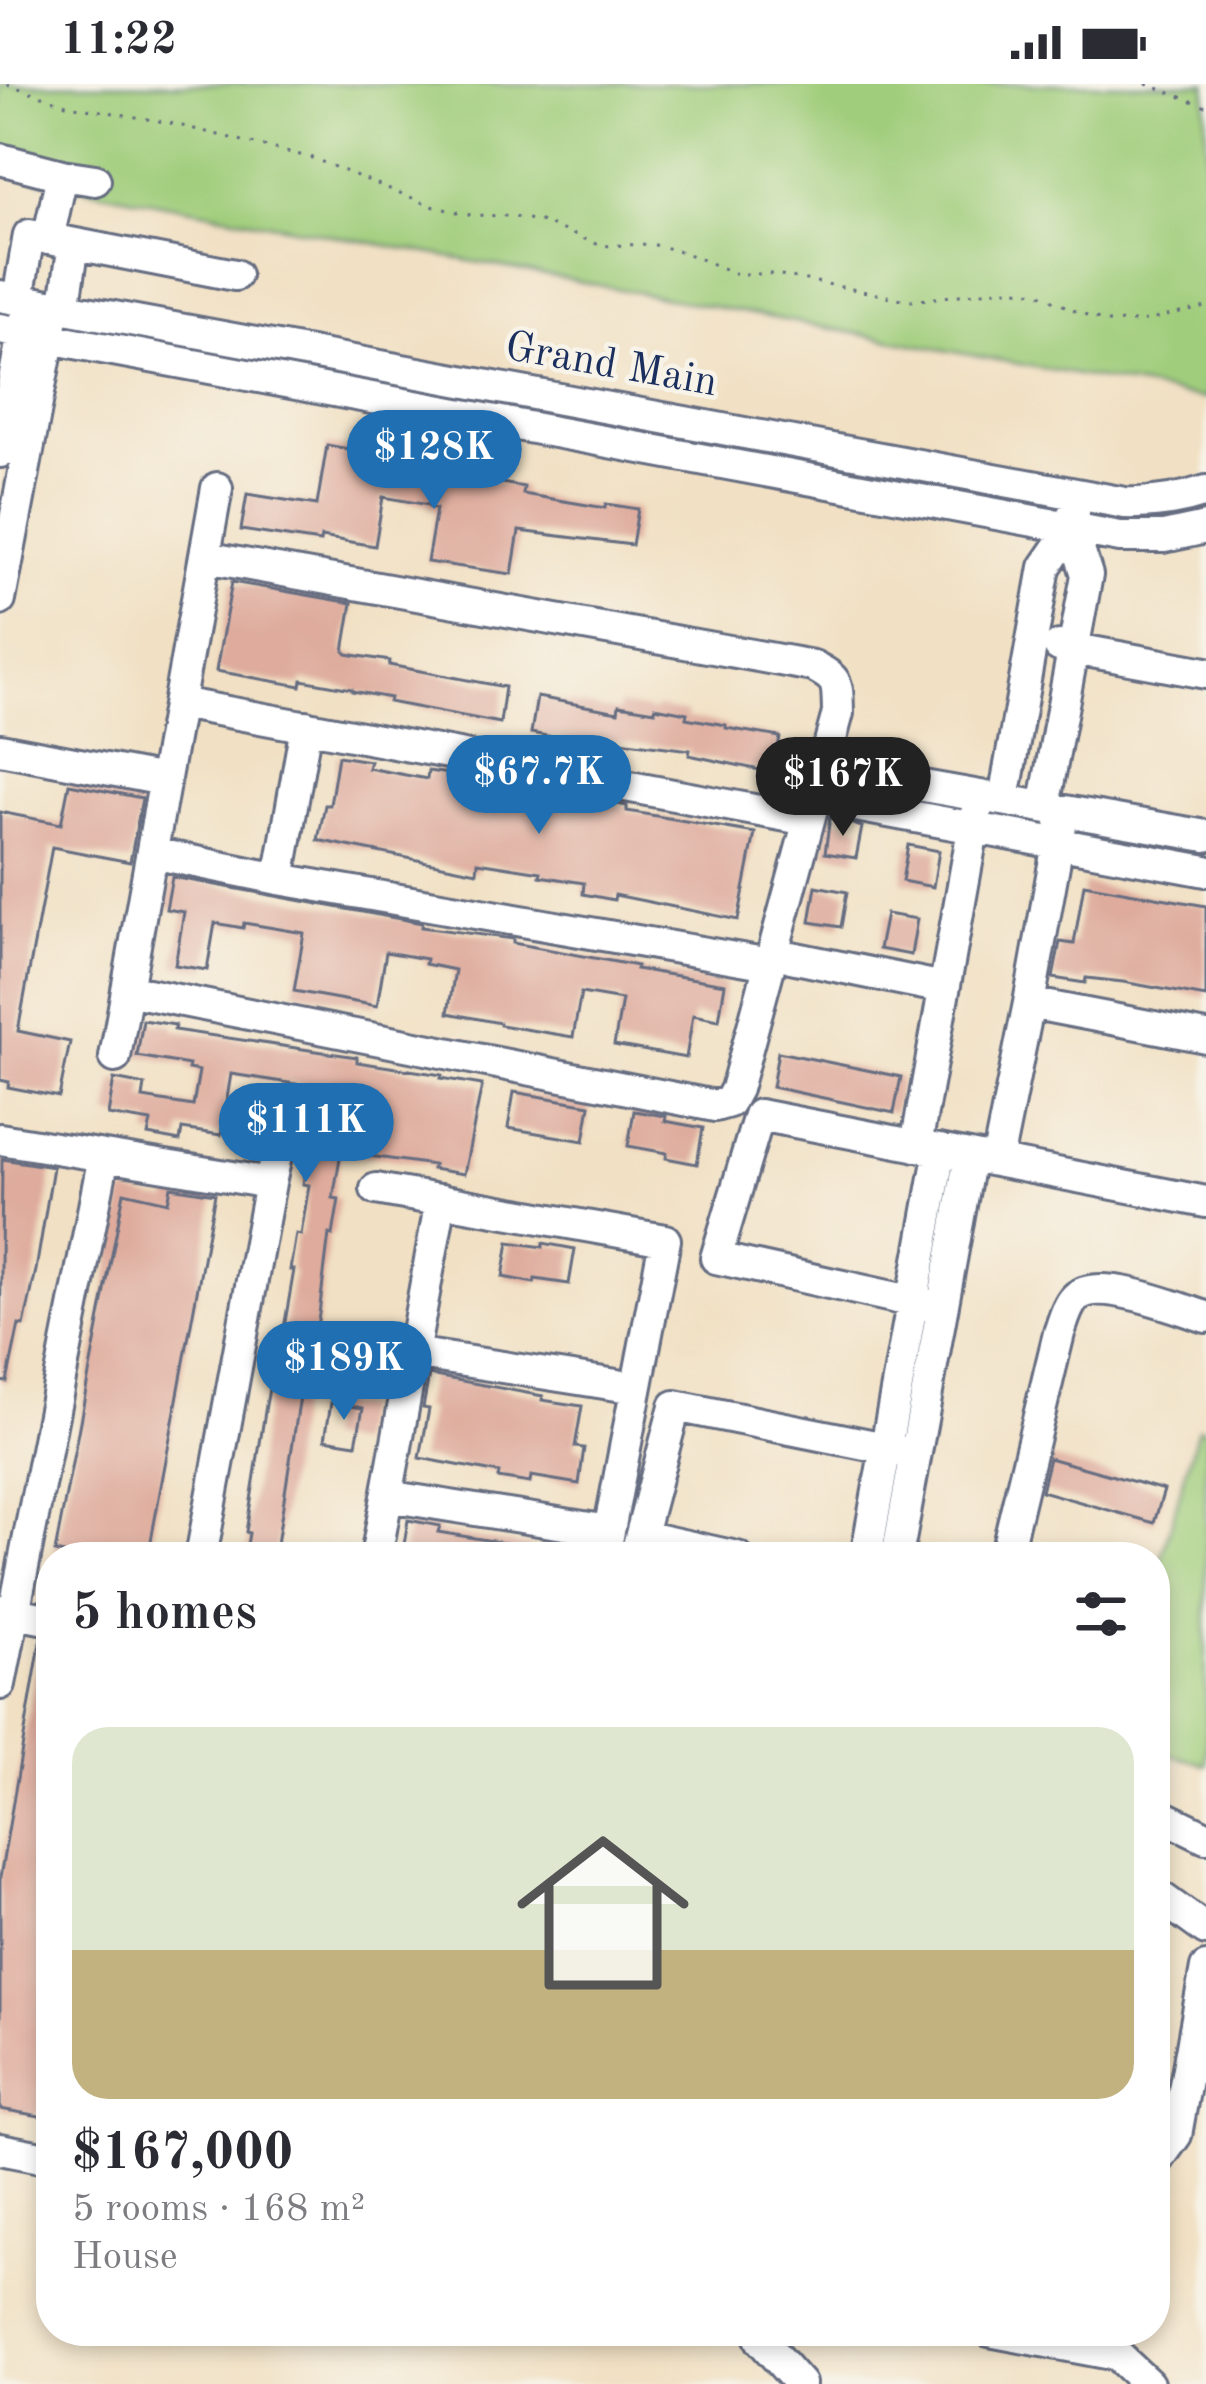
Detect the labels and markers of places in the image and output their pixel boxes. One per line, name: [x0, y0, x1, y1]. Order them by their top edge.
pin: $128K: [350, 410, 518, 512]
pin: $67.7K: [441, 735, 637, 837]
pin: $167K: [759, 737, 927, 839]
pin: $111K: [222, 1083, 390, 1185]
pin: $189K: [260, 1321, 428, 1423]

